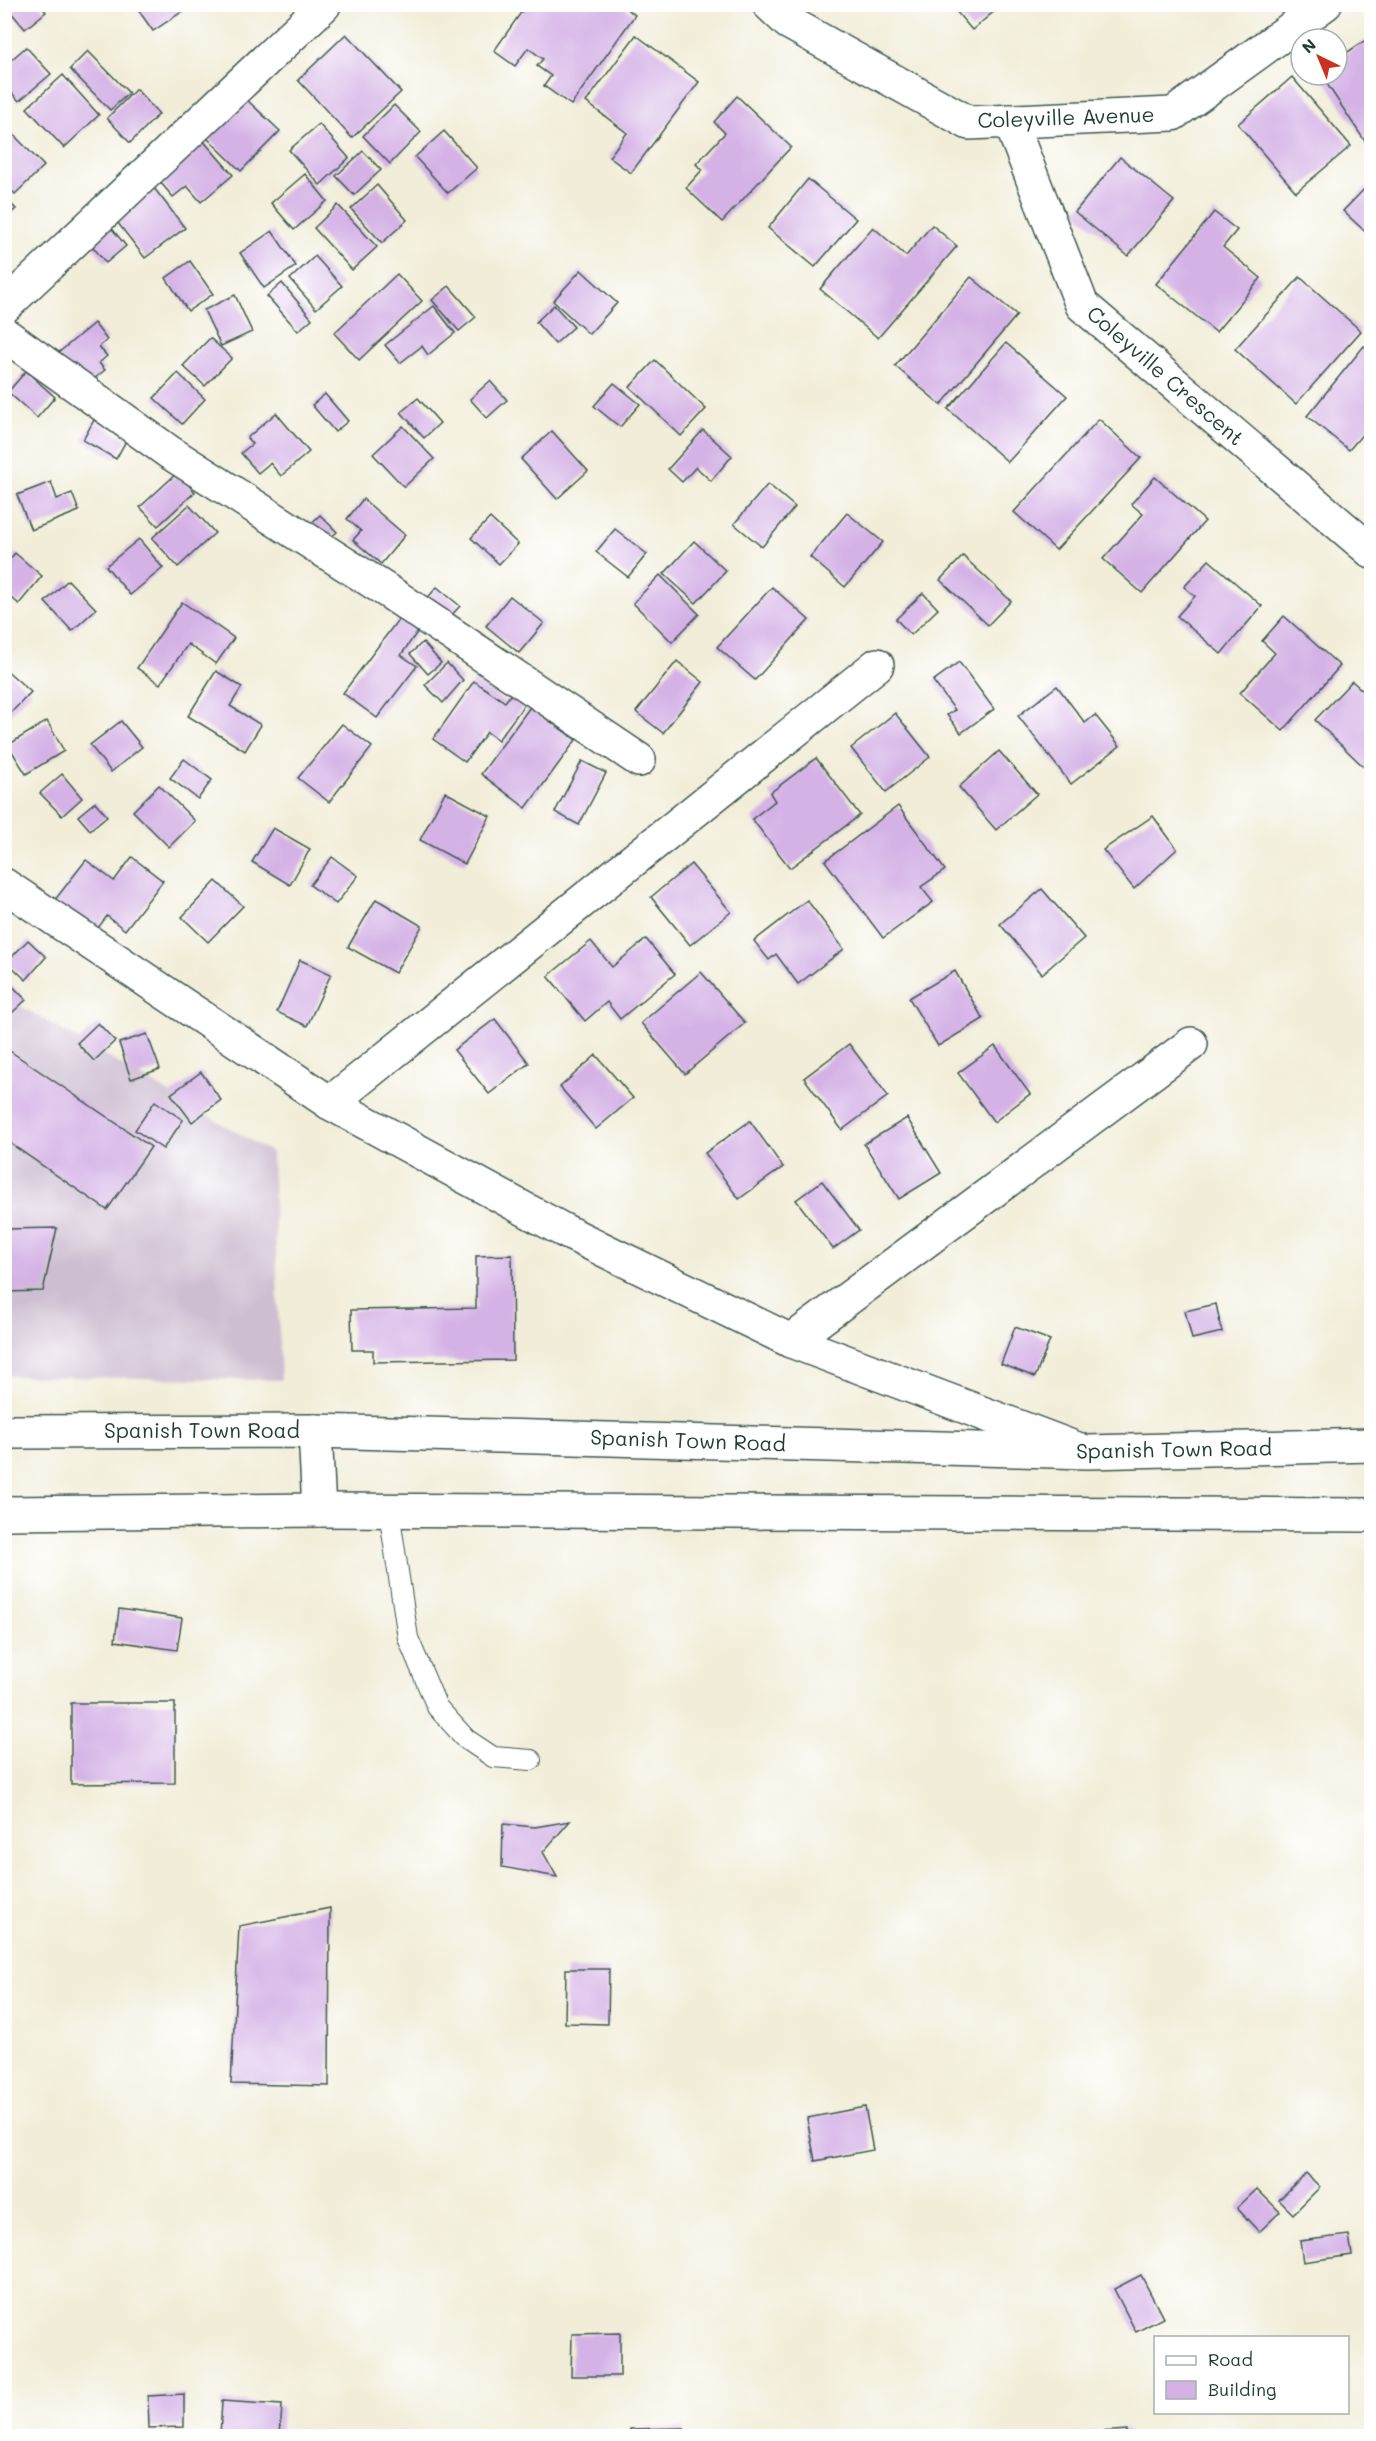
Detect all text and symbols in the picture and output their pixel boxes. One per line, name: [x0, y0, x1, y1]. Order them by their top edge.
north arrow: [1289, 27, 1349, 87]
text: N: [1297, 34, 1320, 57]
street label: Coleyville Avenue: [977, 100, 1155, 133]
street label: Coleyville Crescent: [1082, 299, 1250, 450]
street label: Spanish Town Road: [104, 1416, 300, 1443]
street label: Spanish Town Road: [590, 1423, 786, 1456]
street label: Spanish Town Road: [1076, 1433, 1272, 1464]
legend: [1154, 2336, 1349, 2414]
text: Road: [1208, 2347, 1253, 2371]
text: Building: [1208, 2377, 1276, 2401]

